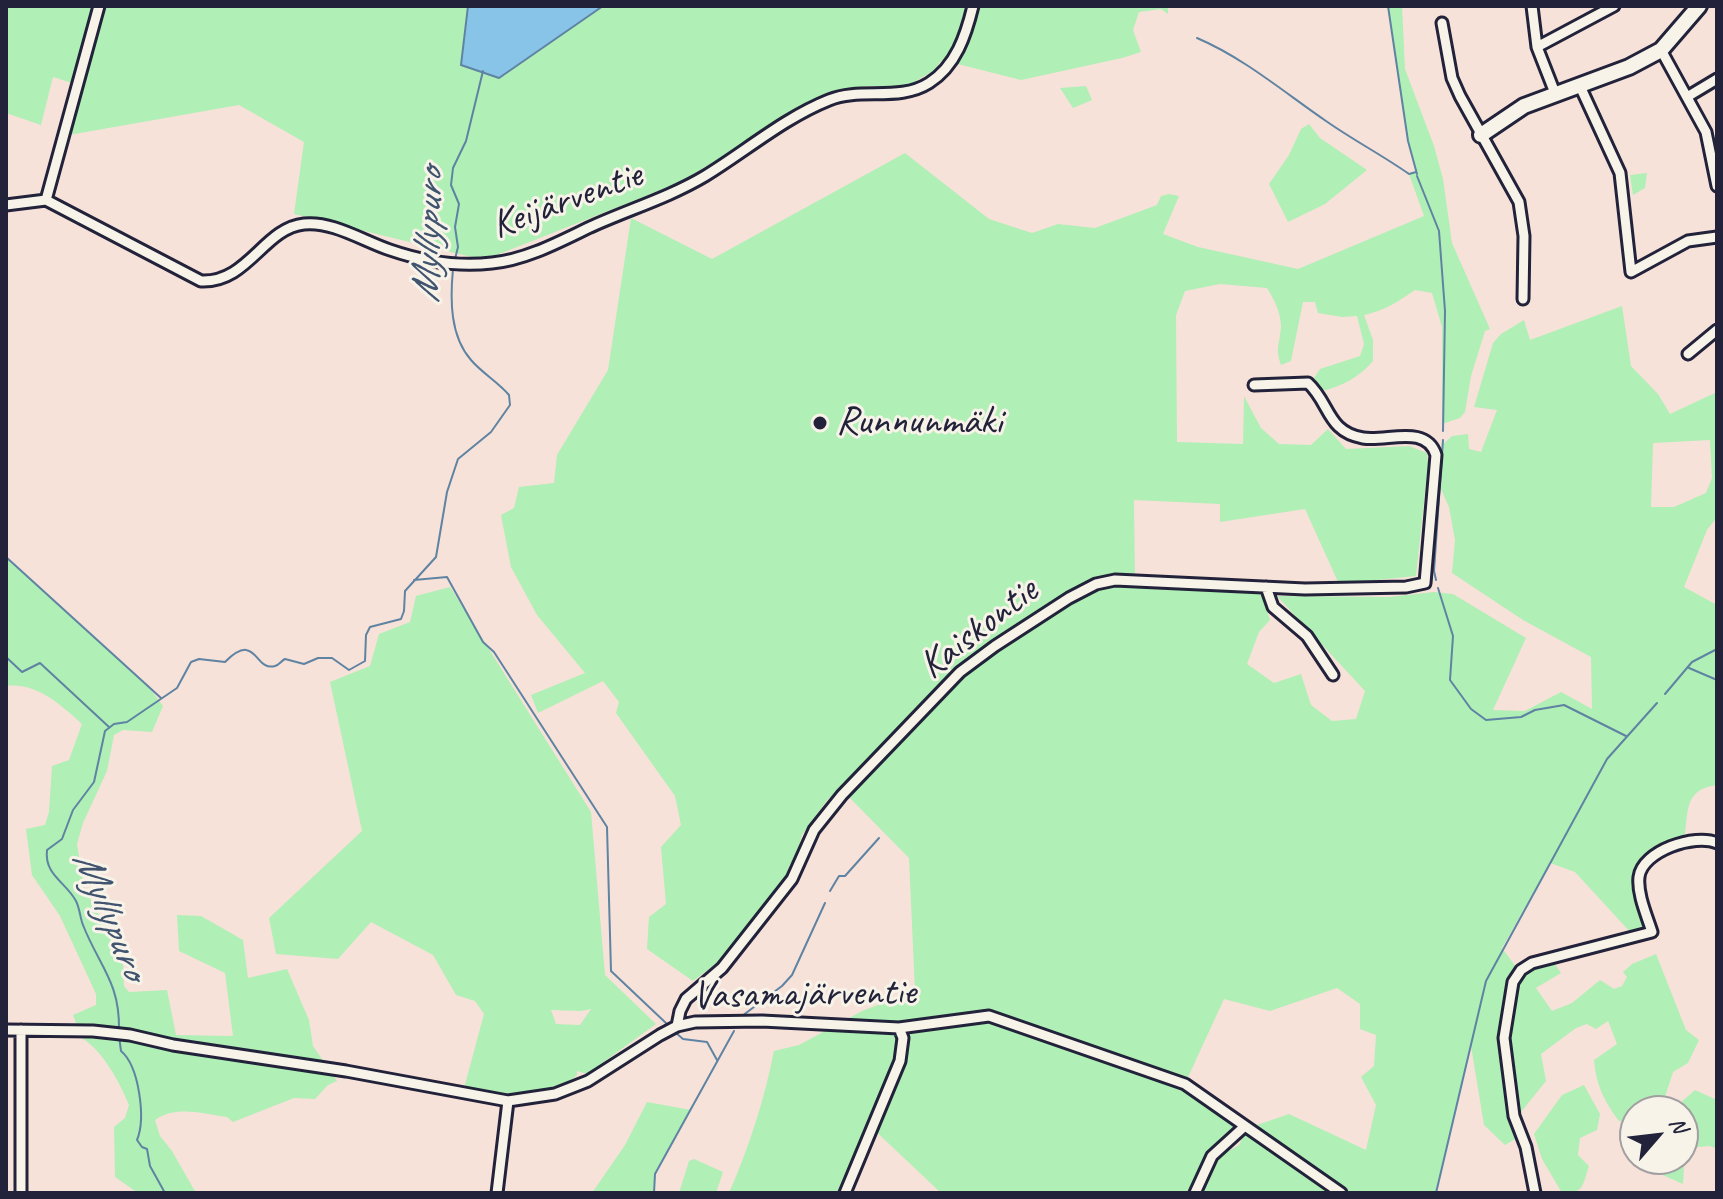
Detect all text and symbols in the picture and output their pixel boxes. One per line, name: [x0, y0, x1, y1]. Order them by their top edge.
street label: Keijärventie: [485, 152, 649, 250]
water label: Myllypuro: [401, 168, 457, 304]
place label: Runnunmäki: [836, 399, 1002, 447]
marker: Runnunmäki: [811, 414, 829, 432]
street label: Kaiskontie: [910, 568, 1048, 690]
water label: Myllypuro: [60, 843, 158, 987]
street label: Vasamajärventie: [692, 969, 916, 1021]
north arrow: [1619, 1095, 1699, 1175]
text: N: [1663, 1112, 1694, 1137]

